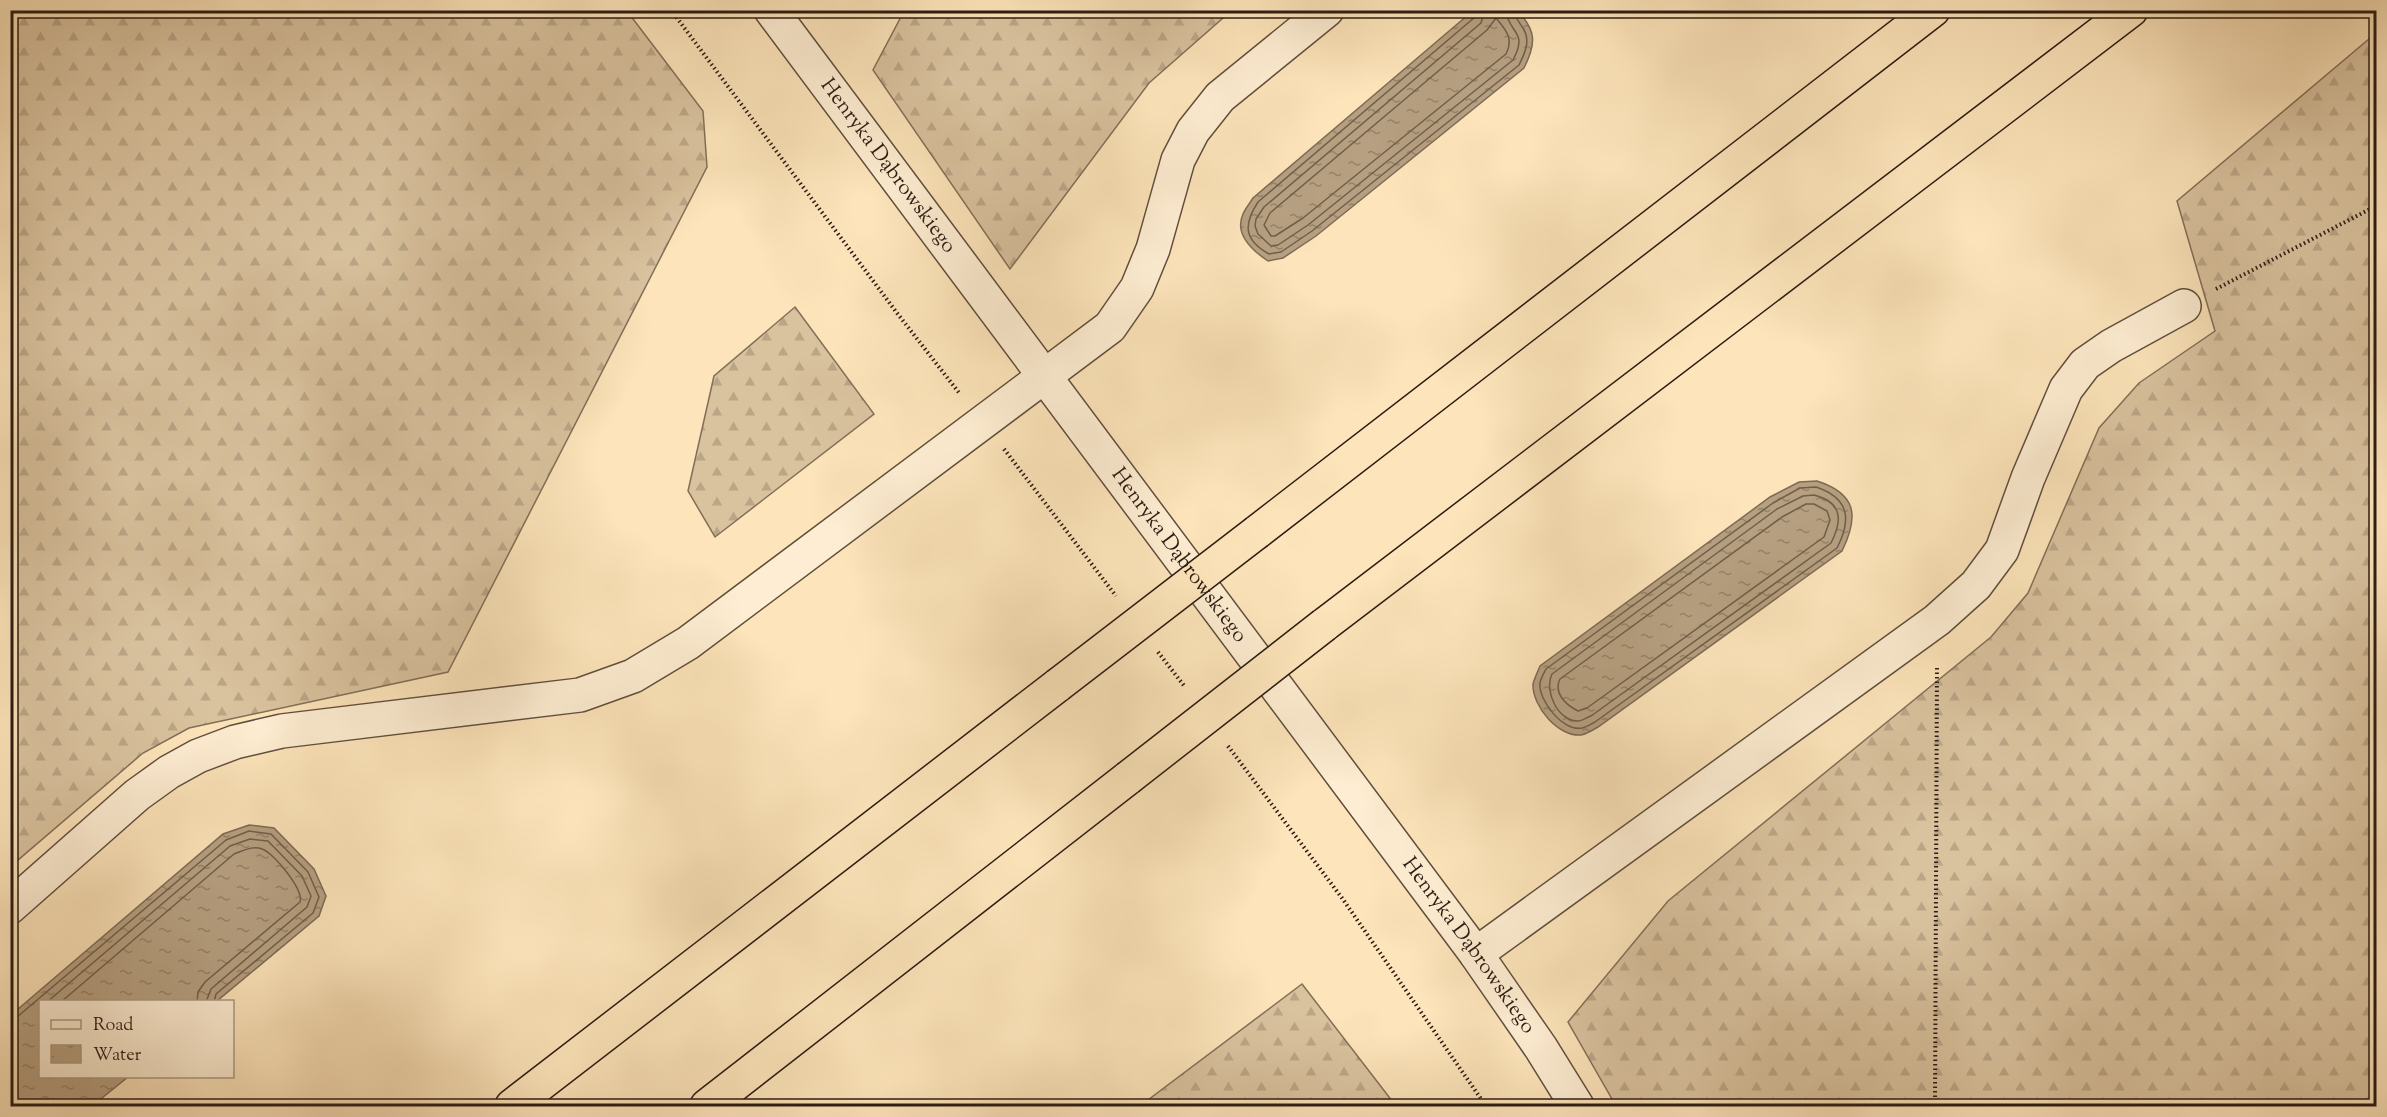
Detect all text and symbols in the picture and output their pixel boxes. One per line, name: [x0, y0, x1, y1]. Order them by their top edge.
street label: Henryka Dąbrowskiego: [812, 72, 963, 260]
street label: Henryka Dąbrowskiego: [1103, 462, 1254, 649]
street label: Henryka Dąbrowskiego: [1394, 851, 1542, 1040]
legend: [39, 1000, 234, 1078]
text: Road: [93, 1013, 133, 1039]
text: Water: [93, 1043, 142, 1069]

